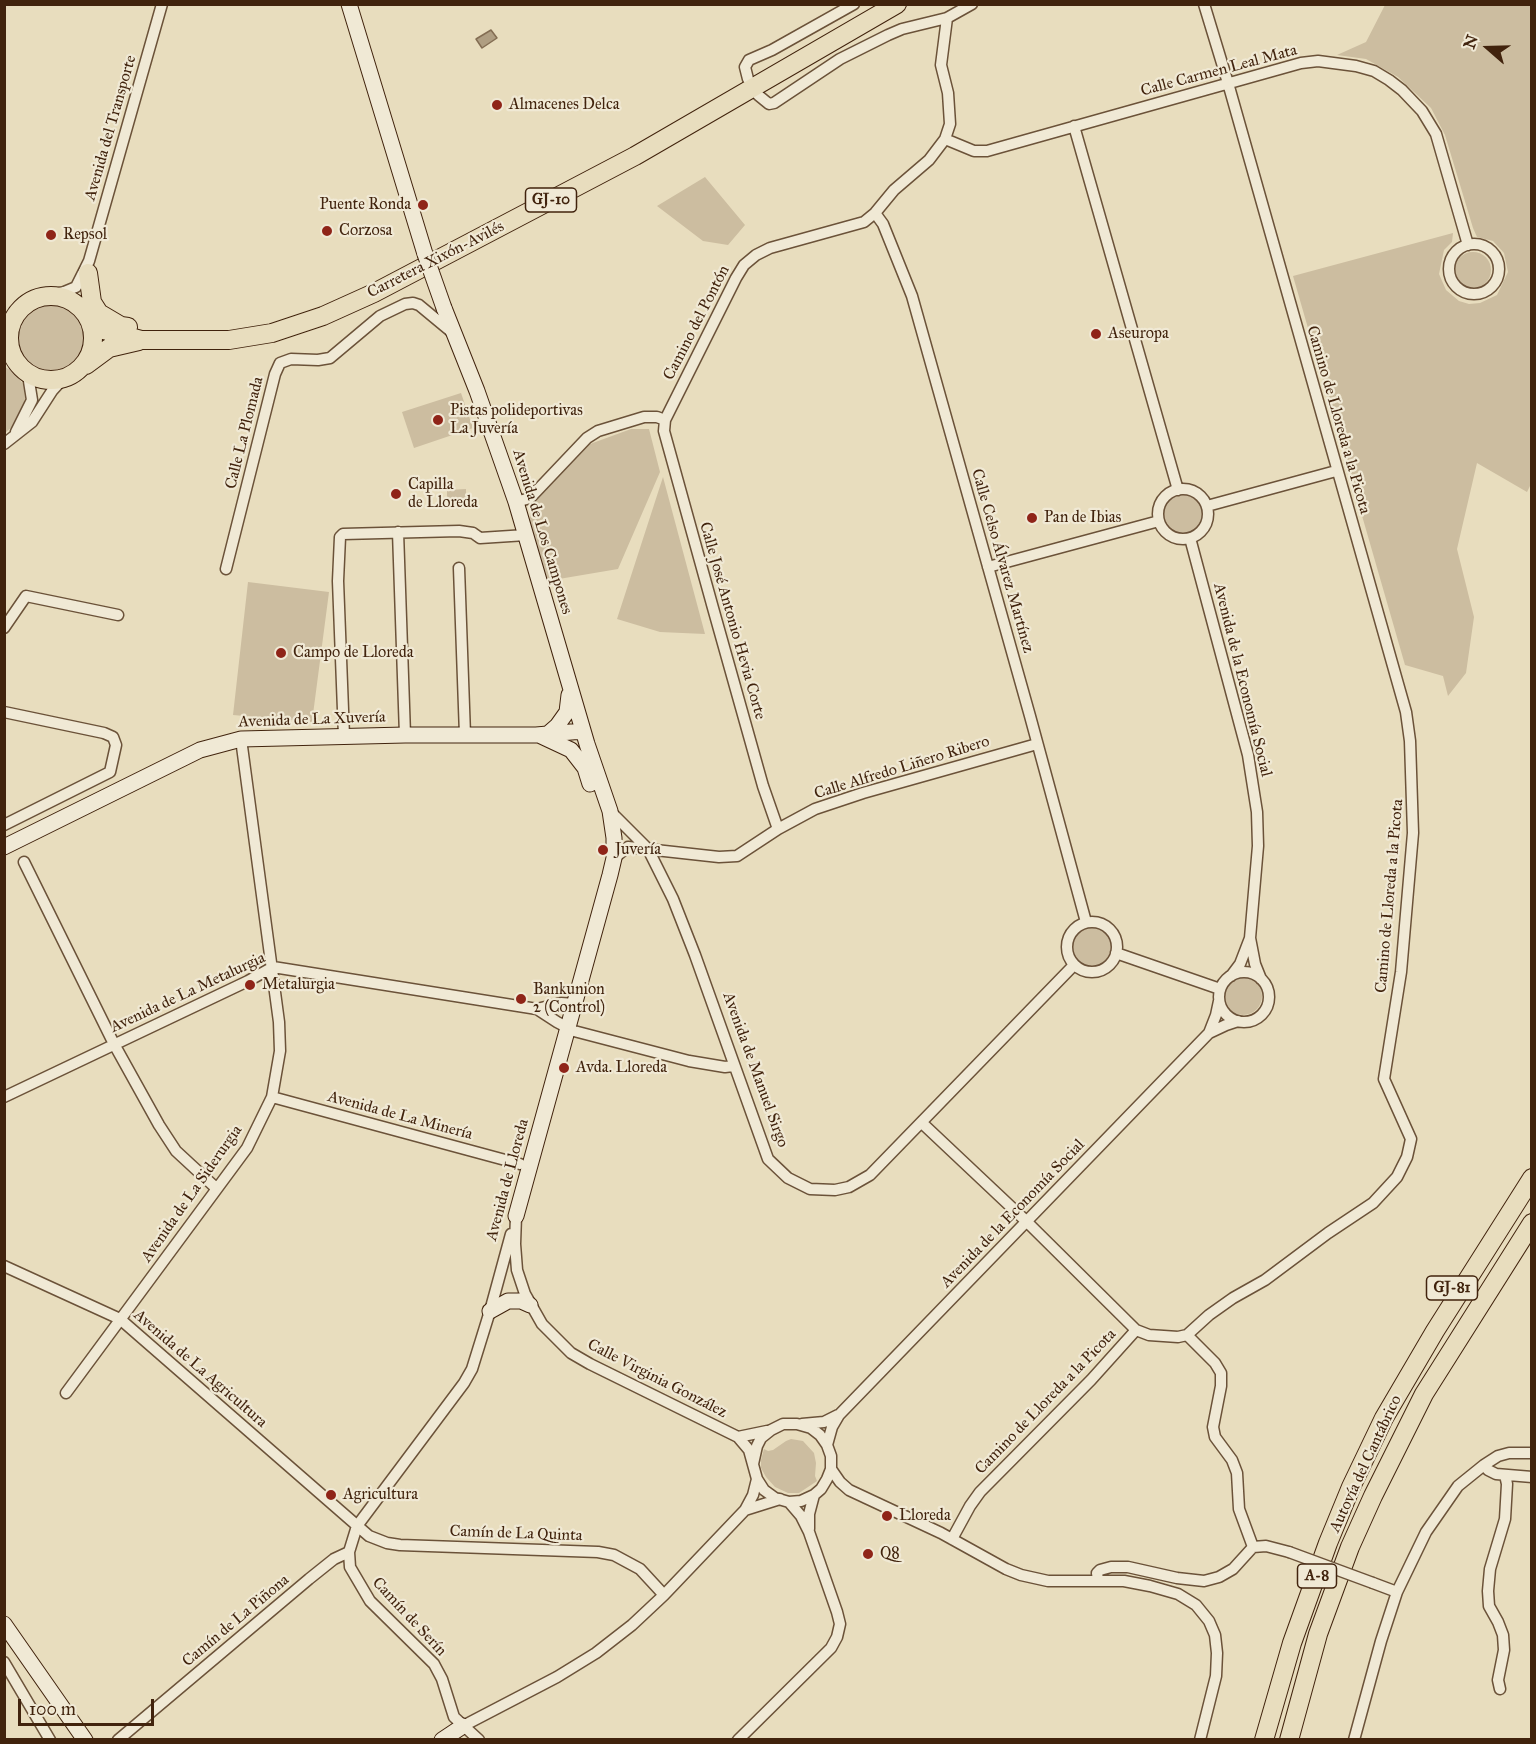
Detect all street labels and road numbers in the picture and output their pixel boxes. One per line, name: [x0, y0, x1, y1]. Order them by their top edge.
street label: Calle Carmen Leal Mata: [1139, 41, 1299, 101]
street label: Avenida del Transporte: [81, 53, 141, 203]
road number: GJ-10: [526, 188, 576, 212]
street label: Carretera Xixón-Avilés: [364, 217, 508, 303]
street label: Camino del Pontón: [660, 262, 734, 384]
street label: Camino de Lloreda a la Picota: [1302, 324, 1374, 516]
street label: Calle La Plomada: [222, 375, 268, 491]
street label: Avenida de Los Campones: [508, 447, 576, 617]
street label: Calle Celso Álvarez Martínez: [967, 467, 1037, 655]
street label: Calle José Antonio Hevia Corte: [695, 520, 769, 722]
street label: Avenida de la Economía Social: [1209, 581, 1275, 779]
street label: Avenida de La Xuvería: [238, 708, 386, 732]
street label: Calle Alfredo Liñero Ribero: [812, 732, 992, 804]
street label: Camino de Lloreda a la Picota: [1372, 798, 1408, 994]
street label: Avenida de La Metalurgia: [108, 949, 268, 1037]
street label: Avenida de Manuel Sirgo: [718, 990, 792, 1150]
street label: Avenida de La Minería: [326, 1087, 474, 1145]
street label: Avenida de Lloreda: [483, 1117, 533, 1243]
street label: Avenida de La Siderurgia: [137, 1122, 247, 1266]
street label: Avenida de la Economía Social: [937, 1136, 1089, 1292]
road number: GJ-81: [1426, 1276, 1478, 1300]
street label: Avenida de La Agricultura: [129, 1306, 271, 1432]
street label: Camino de Lloreda a la Picota: [971, 1325, 1121, 1479]
street label: Calle Virginia González: [584, 1335, 730, 1423]
street label: Autovía del Cantábrico: [1326, 1392, 1406, 1536]
street label: Camín de La Quinta: [449, 1522, 583, 1546]
road number: A-8: [1298, 1564, 1336, 1588]
street label: Camín de La Piñona: [179, 1571, 293, 1671]
street label: Camín de Serín: [368, 1574, 450, 1660]

